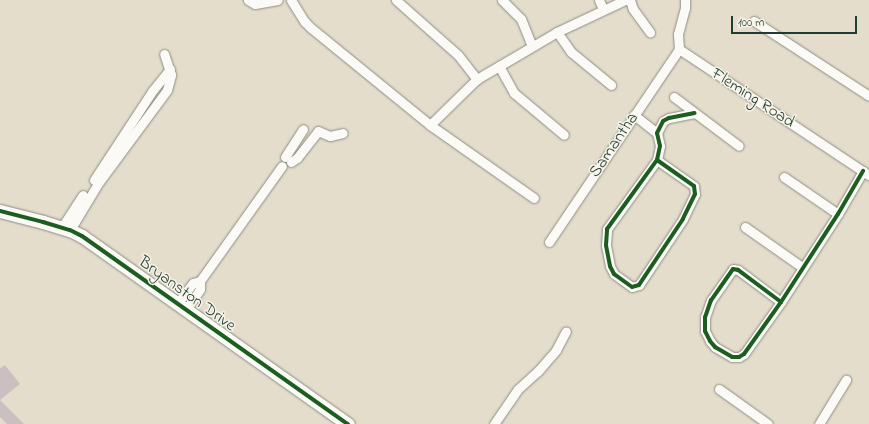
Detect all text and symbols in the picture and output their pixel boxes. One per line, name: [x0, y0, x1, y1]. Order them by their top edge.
scale bar: [733, 8, 859, 34]
text: 100 m: [738, 14, 765, 32]
street label: Fleming Road: [708, 64, 798, 132]
street label: Samantha: [585, 109, 643, 181]
street label: Bryanston Drive: [134, 252, 240, 336]

